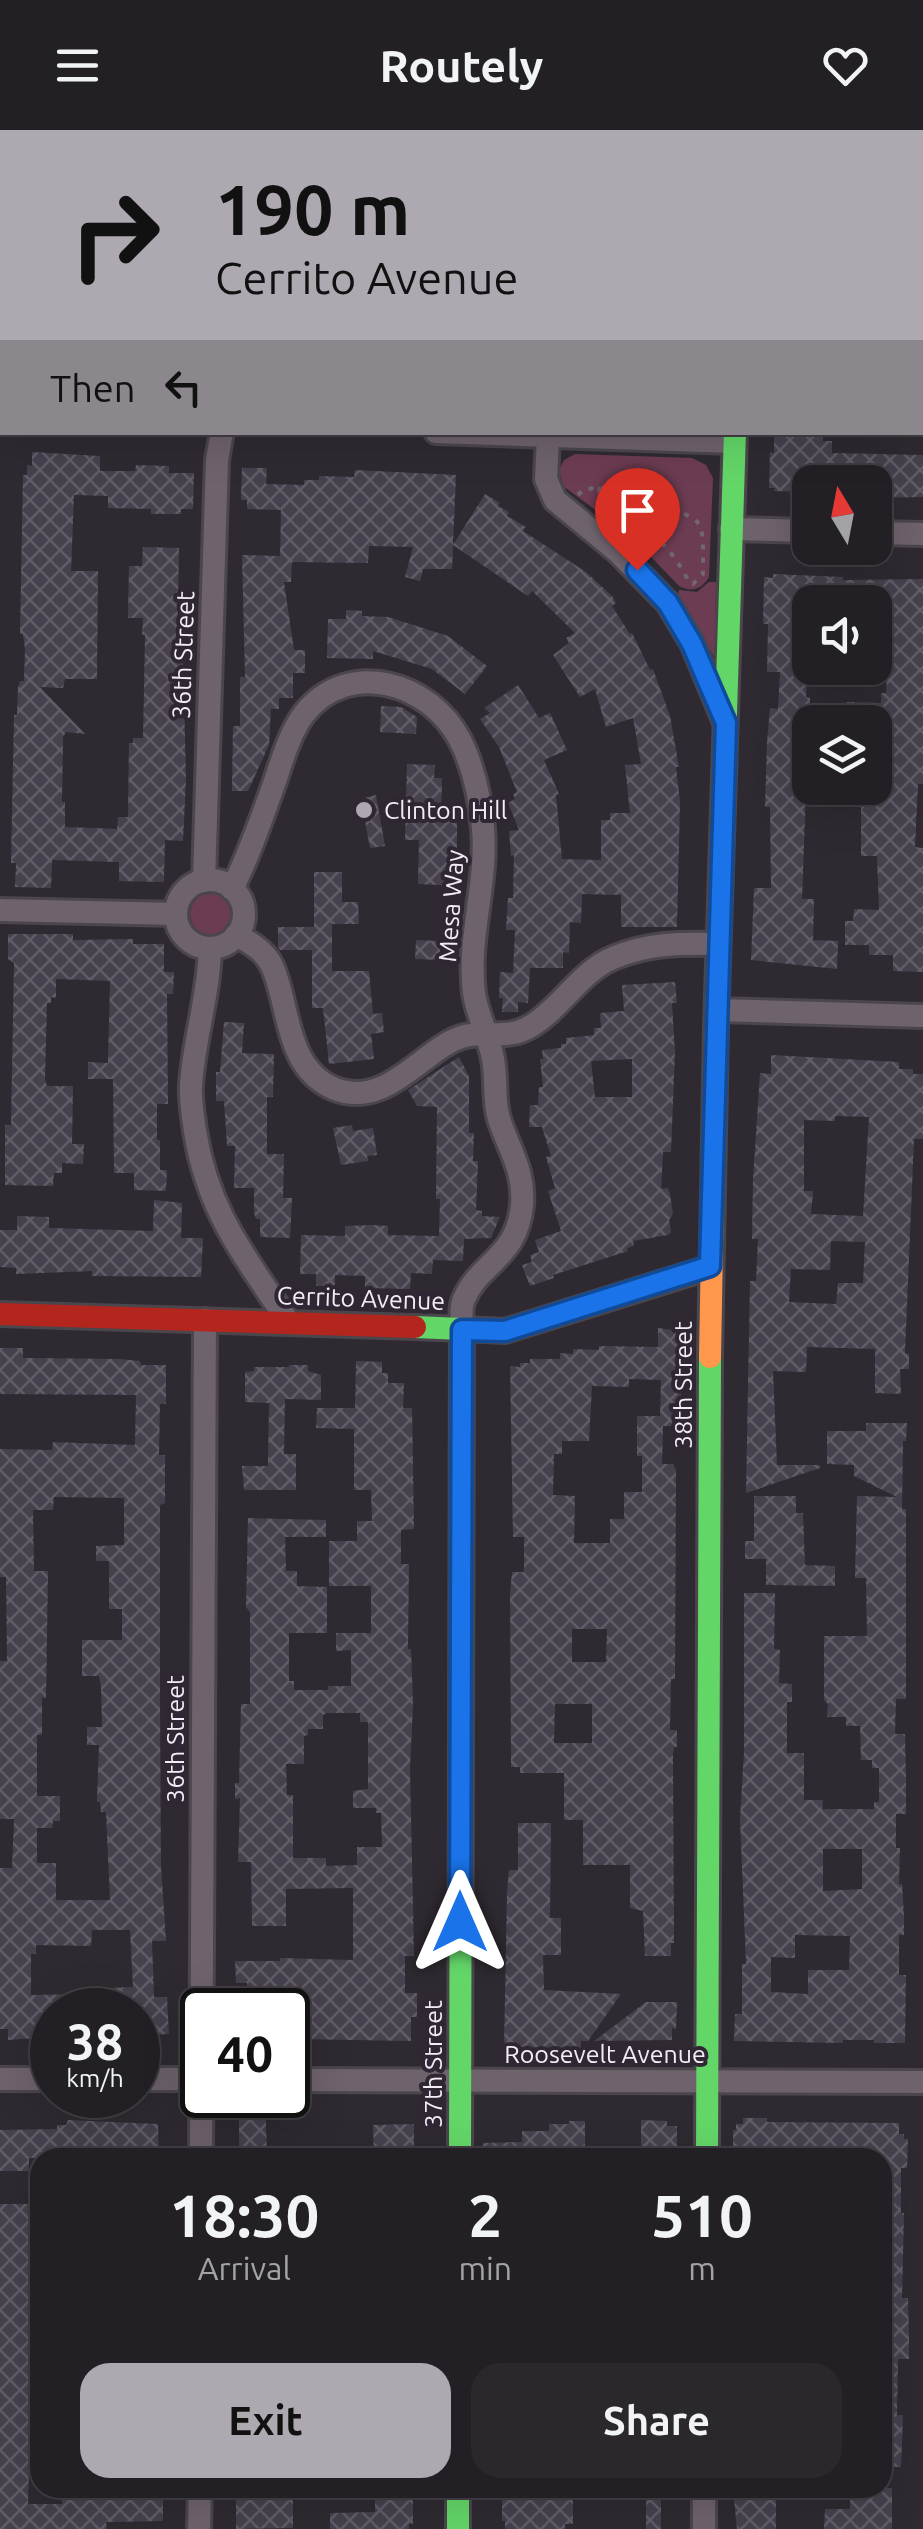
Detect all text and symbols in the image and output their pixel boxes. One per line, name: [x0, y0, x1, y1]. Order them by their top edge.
icon: menu: [50, 38, 105, 93]
icon: heart: [818, 38, 873, 93]
text: Routely: [380, 40, 543, 91]
icon: right: [50, 170, 180, 300]
text: 190 m: [215, 170, 410, 248]
text: Cerrito Avenue: [215, 252, 518, 303]
icon: left: [156, 360, 211, 415]
text: Then: [50, 367, 136, 409]
north arrow: [792, 465, 892, 565]
map controls: [792, 465, 892, 805]
pin: [595, 468, 680, 571]
icon: arrive: [610, 483, 665, 538]
button: sound: [792, 585, 892, 685]
street label: 36th Street: [167, 590, 199, 719]
button: layers: [792, 705, 892, 805]
place label: Clinton Hill: [384, 796, 507, 824]
marker: Clinton Hill: [353, 799, 375, 821]
street label: Mesa Way: [433, 849, 469, 963]
street label: Cerrito Avenue: [276, 1281, 446, 1315]
street label: 38th Street: [669, 1321, 697, 1449]
street label: 36th Street: [161, 1675, 189, 1803]
position arrow: [408, 1870, 512, 1974]
speed limit sign: 40: [180, 1988, 310, 2118]
street label: 37th Street: [419, 2000, 447, 2128]
text: 38: [67, 2013, 123, 2069]
street label: Roosevelt Avenue: [504, 2040, 706, 2068]
text: km/h: [66, 2064, 124, 2092]
text: 18:30: [169, 2181, 319, 2248]
text: 2: [468, 2181, 502, 2248]
text: 510: [651, 2181, 753, 2248]
text: Arrival: [198, 2250, 291, 2286]
text: min: [458, 2250, 512, 2286]
text: m: [688, 2250, 716, 2286]
button: Exit: [80, 2363, 451, 2478]
button: Share: [471, 2363, 842, 2478]

